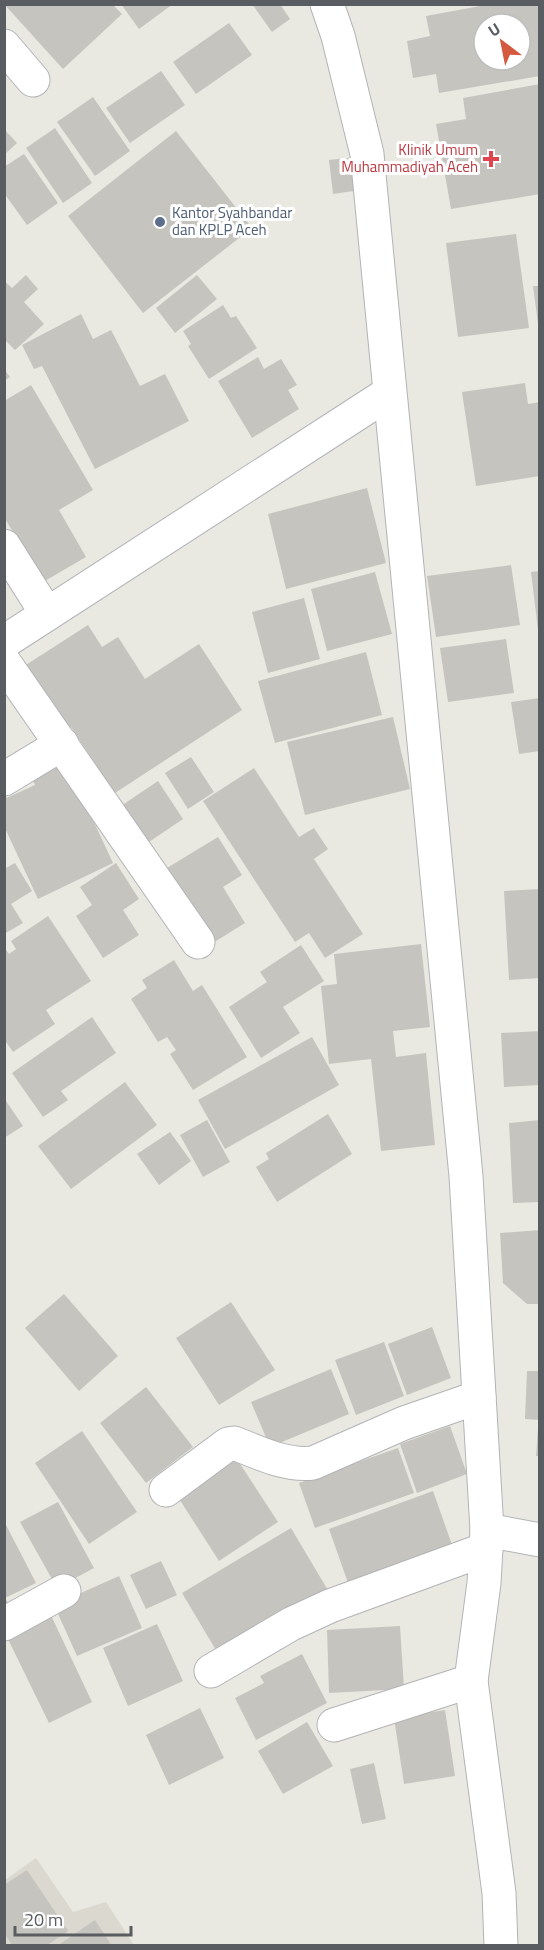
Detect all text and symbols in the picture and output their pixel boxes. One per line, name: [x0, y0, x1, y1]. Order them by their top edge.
north arrow: [472, 12, 532, 72]
text: U: [483, 16, 505, 42]
place label: Klinik Umum Muhammadiyah Aceh: [341, 138, 478, 178]
marker: Klinik Umum Muhammadiyah Aceh: [482, 150, 500, 168]
place label: Kantor Syahbandar dan KPLP Aceh: [172, 201, 293, 241]
marker: Kantor Syahbandar dan KPLP Aceh: [153, 215, 167, 229]
scale bar: [15, 1899, 130, 1937]
text: 20 m: [24, 1906, 63, 1933]

